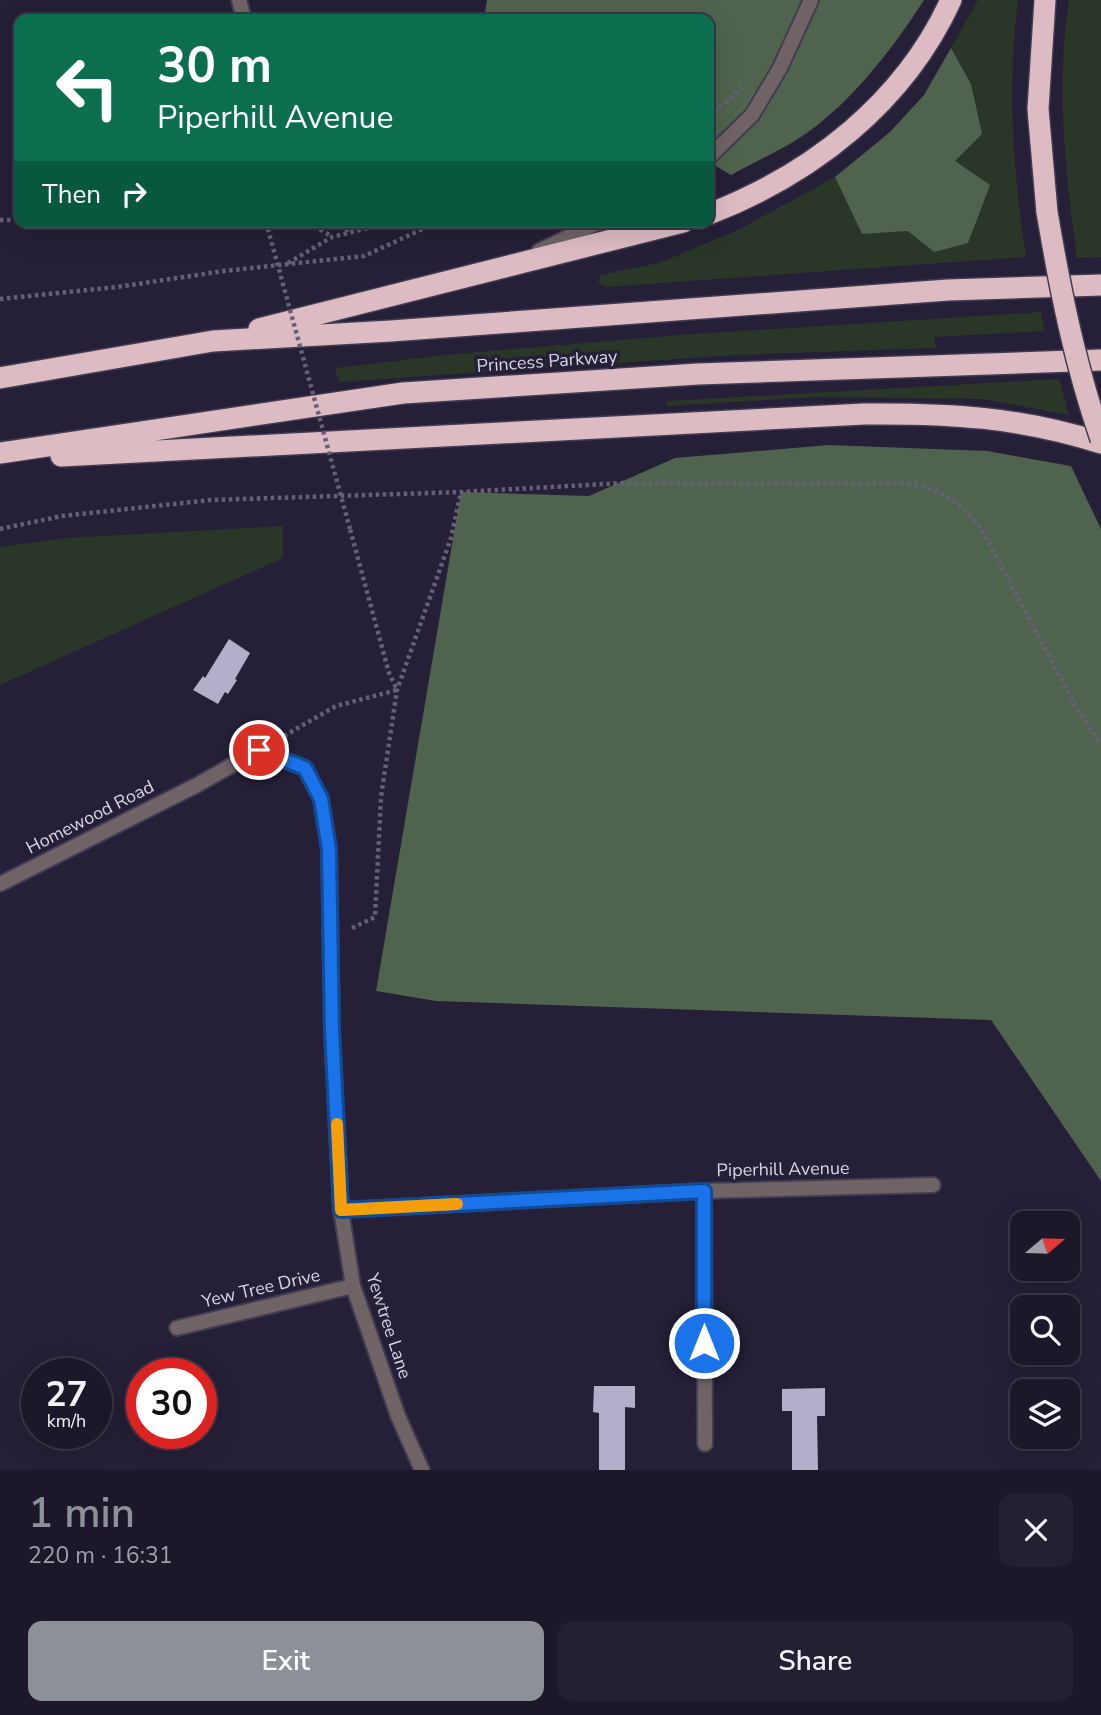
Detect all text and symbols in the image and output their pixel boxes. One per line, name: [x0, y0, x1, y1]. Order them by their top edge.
text: 30 m: [157, 32, 272, 99]
icon: left: [42, 42, 133, 133]
text: Piperhill Avenue: [157, 96, 394, 139]
icon: right: [115, 175, 153, 213]
text: Then: [42, 177, 101, 212]
street label: Princess Parkway: [476, 344, 619, 378]
pin: [229, 720, 289, 780]
icon: arrive: [240, 731, 278, 769]
street label: Homewood Road: [22, 774, 158, 860]
street label: Piperhill Avenue: [716, 1156, 850, 1182]
north arrow: [1010, 1211, 1080, 1281]
map controls: [1010, 1211, 1080, 1449]
street label: Yew Tree Drive: [198, 1263, 323, 1314]
street label: Yewtree Lane: [360, 1269, 417, 1382]
button: search: [1010, 1295, 1080, 1365]
position arrow: [667, 1306, 741, 1380]
speed limit sign: 30: [126, 1358, 217, 1449]
text: 27: [45, 1371, 88, 1418]
button: layers: [1010, 1379, 1080, 1449]
text: km/h: [47, 1409, 86, 1433]
text: 1 min: [28, 1485, 135, 1542]
button: close: [999, 1493, 1073, 1567]
text: 220 m · 16:31: [28, 1540, 173, 1571]
button: Exit: [28, 1621, 544, 1701]
button: Share: [558, 1621, 1073, 1701]

